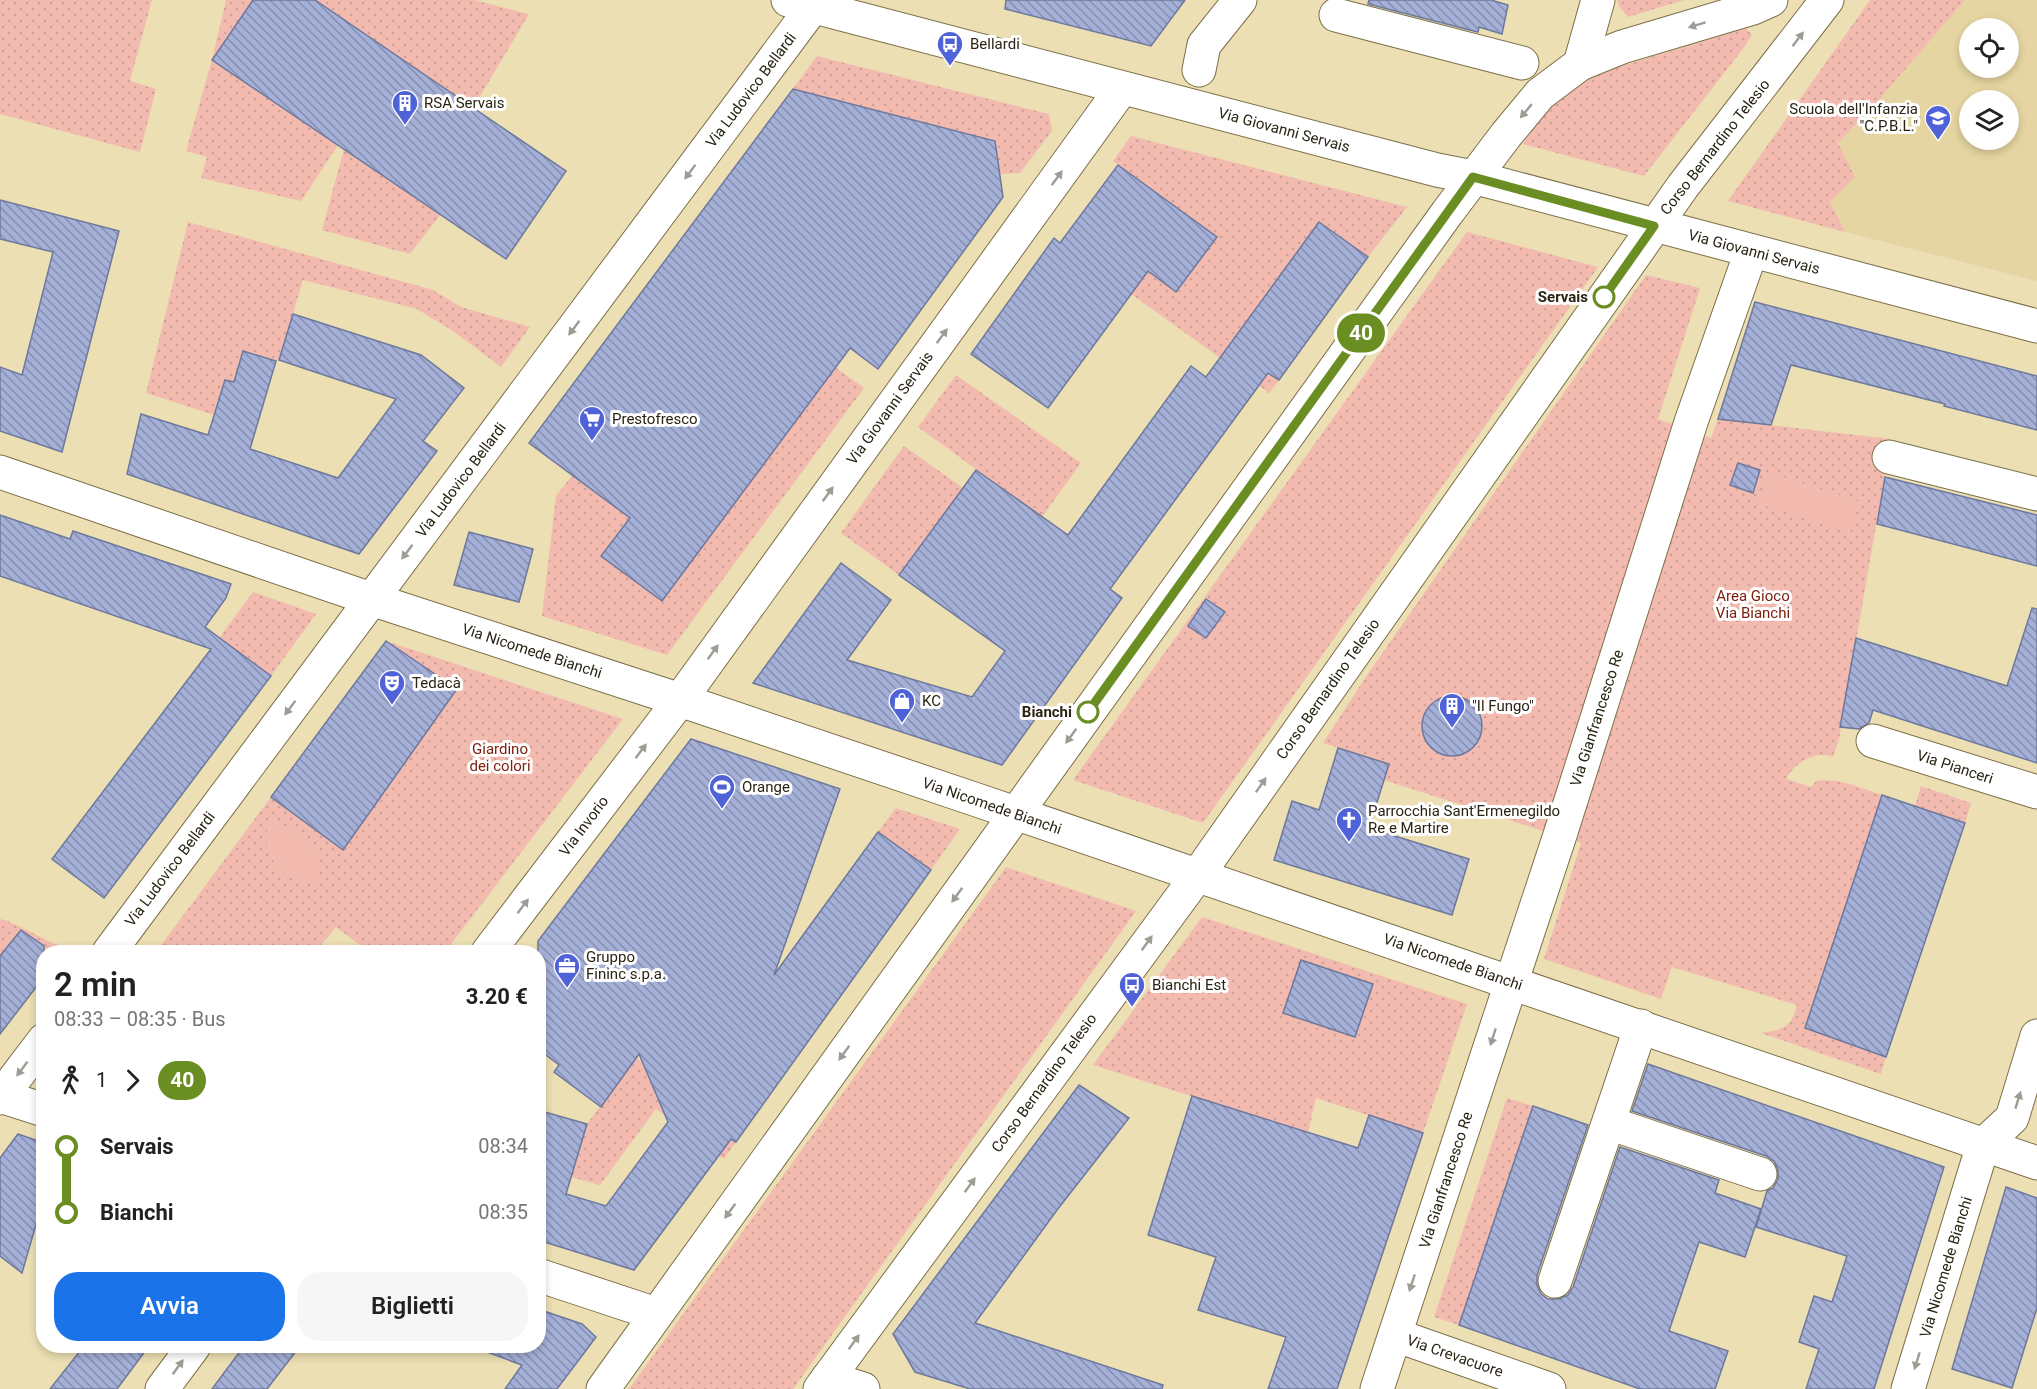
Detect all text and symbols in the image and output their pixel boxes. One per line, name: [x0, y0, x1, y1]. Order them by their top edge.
map controls: [1959, 18, 2019, 150]
button: locate: [1959, 18, 2019, 78]
one-way arrow: [1688, 21, 1706, 30]
street label: Via Ludovico Bellardi: [702, 29, 800, 151]
bus stop icon: Bellardi: [935, 29, 965, 67]
one-way arrow: [1791, 31, 1803, 46]
place label: Bellardi: [970, 35, 1020, 53]
street label: Corso Bernardino Telesio: [1656, 76, 1774, 218]
building icon: RSA Servais: [390, 88, 420, 126]
button: layers: [1959, 90, 2019, 150]
place label: RSA Servais: [424, 94, 504, 112]
place label: Scuola dell'Infanzia "C.P.B.L.": [1789, 100, 1918, 135]
one-way arrow: [1520, 103, 1533, 118]
school or university icon: Scuola dell'Infanzia "C.P.B.L.": [1923, 103, 1953, 141]
street label: Via Giovanni Servais: [1216, 104, 1352, 156]
one-way arrow: [684, 163, 696, 179]
one-way arrow: [1050, 171, 1062, 186]
street label: Via Giovanni Servais: [1686, 226, 1822, 278]
marker: Servais: [1593, 286, 1615, 308]
place label: Servais: [1538, 288, 1588, 306]
line badge: 40: [1334, 314, 1388, 352]
one-way arrow: [568, 320, 580, 335]
text: 40: [1349, 321, 1373, 345]
one-way arrow: [936, 329, 948, 345]
street label: Via Giovanni Servais: [843, 348, 937, 468]
supermarket icon: Prestofresco: [577, 404, 607, 442]
place label: Prestofresco: [612, 410, 698, 428]
street label: Via Ludovico Bellardi: [412, 419, 510, 541]
one-way arrow: [822, 487, 834, 503]
one-way arrow: [401, 543, 413, 559]
park label: Area Gioco Via Bianchi: [1716, 587, 1790, 622]
street label: Corso Bernardino Telesio: [1273, 615, 1383, 763]
street label: Via Nicomede Bianchi: [460, 620, 604, 682]
one-way arrow: [707, 644, 719, 659]
street label: Via Gianfrancesco Re: [1566, 647, 1628, 789]
theatre icon: Tedacà: [377, 668, 407, 706]
place label: Tedacà: [412, 674, 461, 692]
shop icon: KC: [887, 686, 917, 724]
building icon: "Il Fungo": [1437, 691, 1467, 729]
place label: KC: [922, 692, 941, 710]
place label: "Il Fungo": [1472, 697, 1534, 715]
one-way arrow: [284, 700, 297, 716]
marker: Bianchi: [1077, 701, 1099, 723]
place label: Bianchi: [1022, 703, 1072, 721]
one-way arrow: [1065, 728, 1077, 743]
park label: Giardino dei colori: [469, 740, 531, 775]
one-way arrow: [635, 743, 647, 758]
street label: Via Pianceri: [1915, 746, 1995, 788]
sports icon: Orange: [707, 772, 737, 810]
street label: Via Nicomede Bianchi: [920, 774, 1064, 838]
one-way arrow: [1255, 777, 1267, 793]
place label: Orange: [742, 778, 790, 796]
street label: Via Invorio: [556, 792, 612, 860]
place label: Parrocchia Sant'Ermenegildo Re e Martire: [1368, 802, 1560, 837]
church icon: Parrocchia Sant'Ermenegildo Re e Martire: [1334, 805, 1364, 843]
street label: Via Ludovico Bellardi: [121, 808, 219, 930]
one-way arrow: [951, 886, 963, 902]
one-way arrow: [517, 898, 530, 914]
street label: Via Nicomede Bianchi: [1381, 930, 1525, 994]
one-way arrow: [1141, 935, 1153, 950]
place label: Gruppo Fininc s.p.a.: [586, 948, 666, 983]
office icon: Gruppo Fininc s.p.a.: [552, 951, 582, 989]
text: 2 min: [54, 965, 137, 1004]
bus stop icon: Bianchi Est: [1117, 970, 1147, 1008]
place label: Bianchi Est: [1152, 976, 1226, 994]
text: 3.20 €: [466, 984, 528, 1009]
text: 08:33 – 08:35 · Bus: [54, 1007, 226, 1031]
street label: Corso Bernardino Telesio: [988, 1010, 1100, 1156]
one-way arrow: [1487, 1028, 1497, 1046]
one-way arrow: [838, 1045, 850, 1060]
one-way arrow: [16, 1061, 28, 1077]
icon: walk: [54, 1064, 87, 1097]
icon: forward: [116, 1064, 149, 1097]
text: 1: [96, 1068, 107, 1092]
text: 40: [170, 1068, 194, 1092]
one-way arrow: [2014, 1091, 2023, 1109]
street label: Via Gianfrancesco Re: [1415, 1109, 1477, 1251]
text: Servais: [100, 1134, 174, 1159]
text: 08:34: [478, 1134, 528, 1158]
one-way arrow: [964, 1177, 976, 1193]
street label: Via Nicomede Bianchi: [1916, 1194, 1976, 1340]
text: Bianchi: [100, 1200, 174, 1225]
text: 08:35: [478, 1200, 528, 1224]
one-way arrow: [724, 1203, 736, 1219]
button: Avvia: [54, 1272, 285, 1341]
button: Biglietti: [297, 1272, 528, 1341]
one-way arrow: [1407, 1274, 1417, 1292]
street label: Via Crevacuore: [1405, 1331, 1505, 1381]
one-way arrow: [848, 1334, 860, 1349]
one-way arrow: [1912, 1352, 1921, 1370]
one-way arrow: [171, 1360, 183, 1375]

